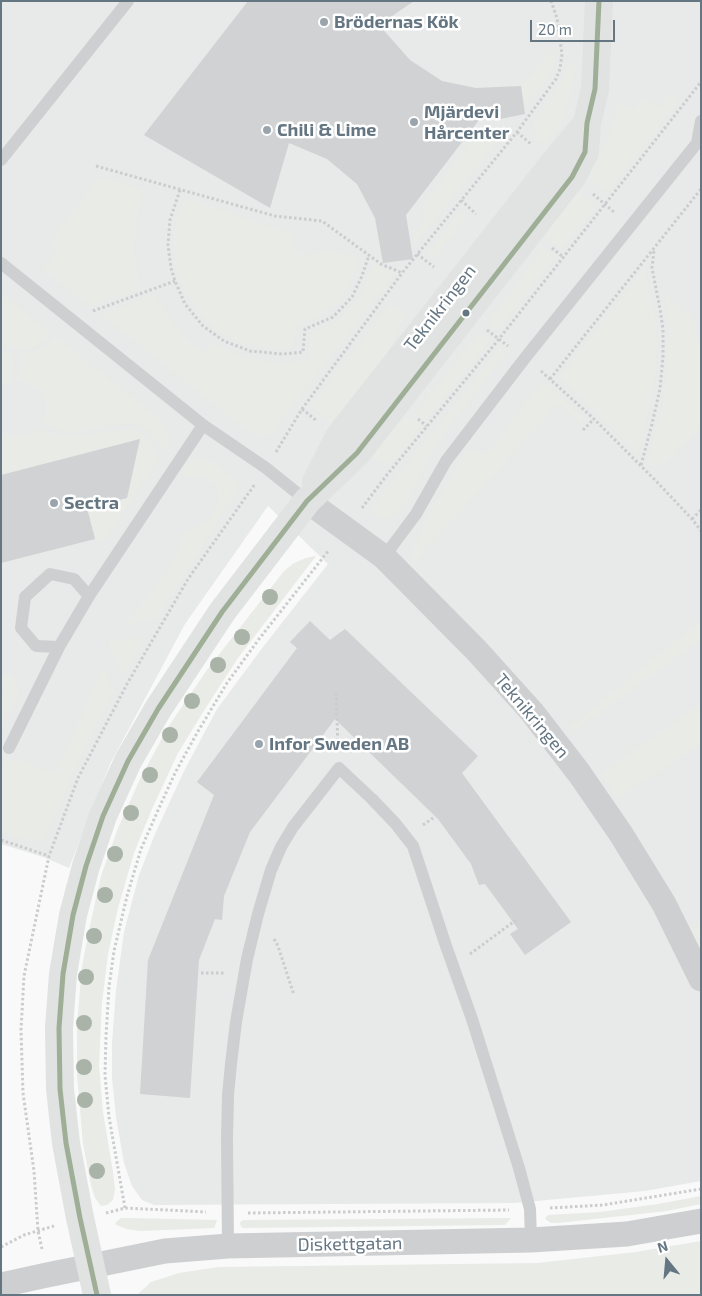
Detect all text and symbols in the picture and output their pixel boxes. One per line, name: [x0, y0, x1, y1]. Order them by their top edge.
scale bar: [532, 10, 617, 42]
place label: Brödernas Kök: [334, 11, 459, 33]
marker: Brödernas Kök: [318, 16, 330, 28]
text: 20 m: [538, 20, 572, 38]
place label: Mjärdevi Hårcenter: [424, 101, 509, 144]
marker: Mjärdevi Hårcenter: [408, 116, 420, 128]
place label: Chili & Lime: [277, 119, 376, 141]
marker: Chili & Lime: [261, 124, 273, 136]
street label: Teknikringen: [400, 261, 480, 355]
unlabelled marker: [461, 308, 471, 318]
place label: Sectra: [64, 492, 119, 514]
marker: Sectra: [48, 497, 60, 509]
street label: Teknikringen: [490, 669, 574, 763]
place label: Infor Sweden AB: [269, 733, 409, 755]
marker: Infor Sweden AB: [253, 738, 265, 750]
street label: Diskettgatan: [297, 1232, 403, 1256]
north arrow: [642, 1236, 692, 1286]
text: N: [655, 1237, 670, 1256]

